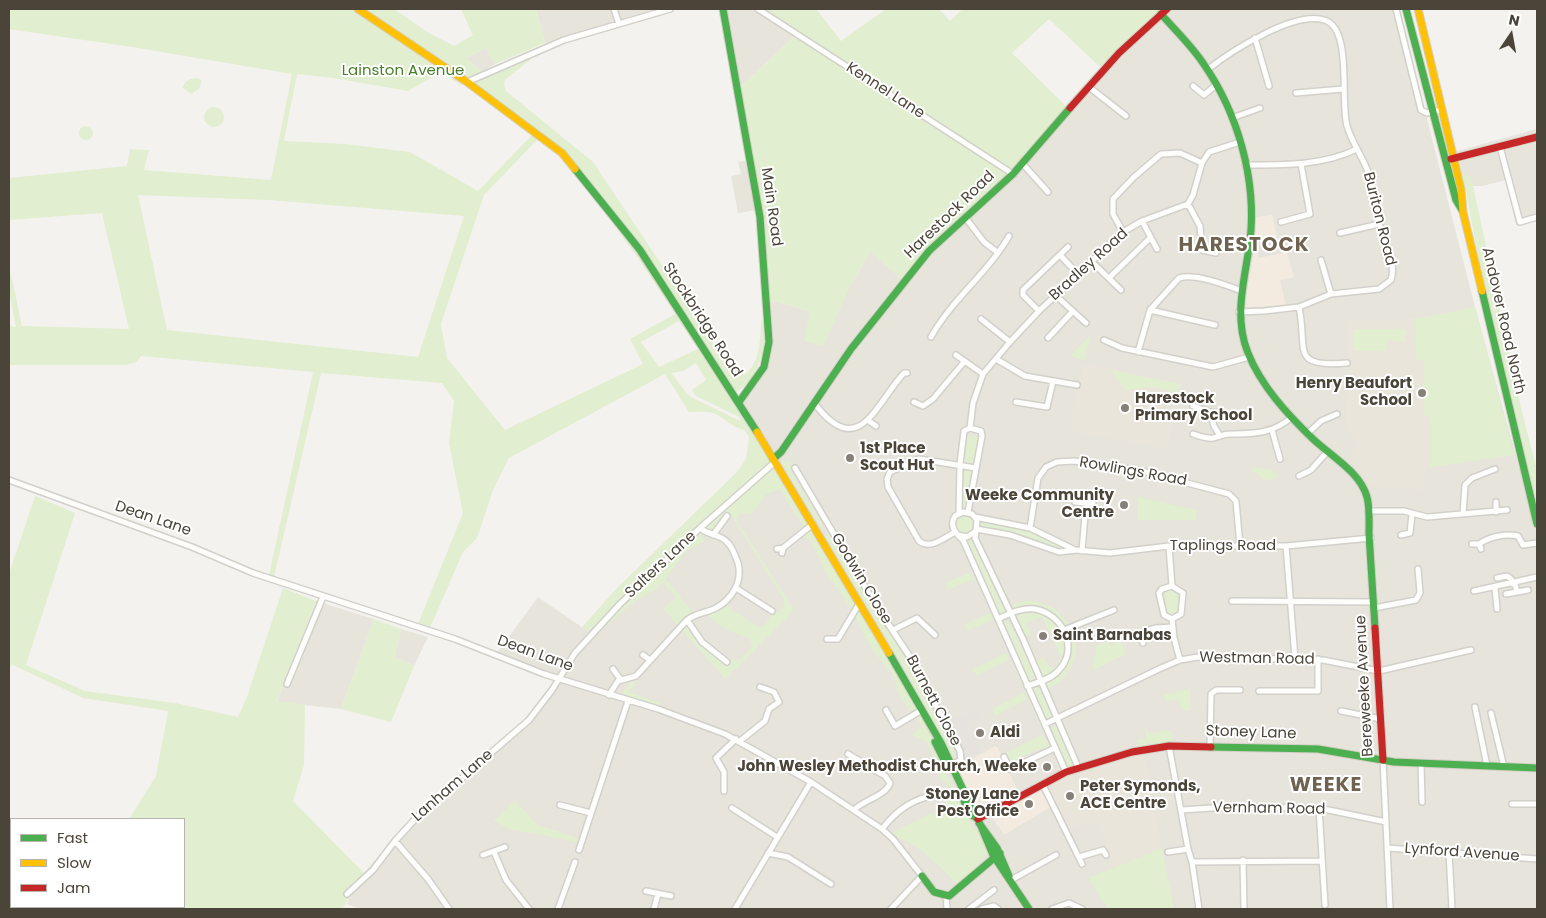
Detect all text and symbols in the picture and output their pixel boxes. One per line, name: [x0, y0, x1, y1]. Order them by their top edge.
text: N: [1507, 9, 1521, 31]
north arrow: [1486, 10, 1536, 60]
street label: Kennel Lane: [842, 59, 928, 123]
park label: Lainston Avenue: [342, 62, 464, 80]
street label: Main Road: [757, 166, 785, 248]
street label: Harestock Road: [901, 167, 999, 263]
street label: Buriton Road: [1359, 170, 1399, 268]
street label: Bradley Road: [1046, 225, 1132, 305]
district label: HARESTOCK: [1177, 234, 1311, 258]
street label: Andover Road North: [1477, 246, 1529, 396]
street label: Stockbridge Road: [658, 259, 746, 381]
place label: Henry Beaufort School: [1296, 375, 1412, 410]
marker: Henry Beaufort School: [1416, 387, 1428, 399]
place label: Harestock Primary School: [1135, 390, 1252, 425]
marker: Harestock Primary School: [1119, 402, 1131, 414]
place label: 1st Place Scout Hut: [860, 440, 934, 475]
marker: 1st Place Scout Hut: [844, 452, 856, 464]
street label: Rowlings Road: [1078, 454, 1188, 490]
place label: Weeke Community Centre: [965, 487, 1114, 522]
street label: Dean Lane: [113, 498, 193, 540]
marker: Weeke Community Centre: [1118, 499, 1130, 511]
street label: Salters Lane: [622, 528, 700, 602]
street label: Godwin Close: [827, 530, 895, 628]
street label: Taplings Road: [1170, 537, 1276, 555]
street label: Bereweeke Avenue: [1352, 615, 1378, 757]
place label: Saint Barnabas: [1053, 627, 1172, 645]
marker: Saint Barnabas: [1037, 630, 1049, 642]
street label: Dean Lane: [495, 632, 575, 676]
street label: Westman Road: [1199, 649, 1315, 669]
street label: Burnett Close: [902, 653, 964, 749]
street label: Stoney Lane: [1205, 722, 1297, 744]
place label: Aldi: [990, 724, 1020, 742]
marker: Aldi: [974, 727, 986, 739]
street label: Lanham Lane: [409, 746, 497, 826]
place label: John Wesley Methodist Church, Weeke: [737, 758, 1037, 776]
marker: John Wesley Methodist Church, Weeke: [1041, 761, 1053, 773]
district label: WEEKE: [1289, 774, 1363, 798]
place label: Peter Symonds, ACE Centre: [1080, 778, 1201, 813]
place label: Stoney Lane Post Office: [925, 786, 1019, 821]
marker: Peter Symonds, ACE Centre: [1064, 790, 1076, 802]
marker: Stoney Lane Post Office: [1023, 798, 1035, 810]
street label: Vernham Road: [1212, 799, 1326, 819]
legend: [10, 818, 185, 908]
text: Fast: [57, 827, 88, 848]
street label: Lynford Avenue: [1404, 840, 1520, 866]
text: Slow: [57, 852, 91, 873]
text: Jam: [57, 877, 91, 898]

